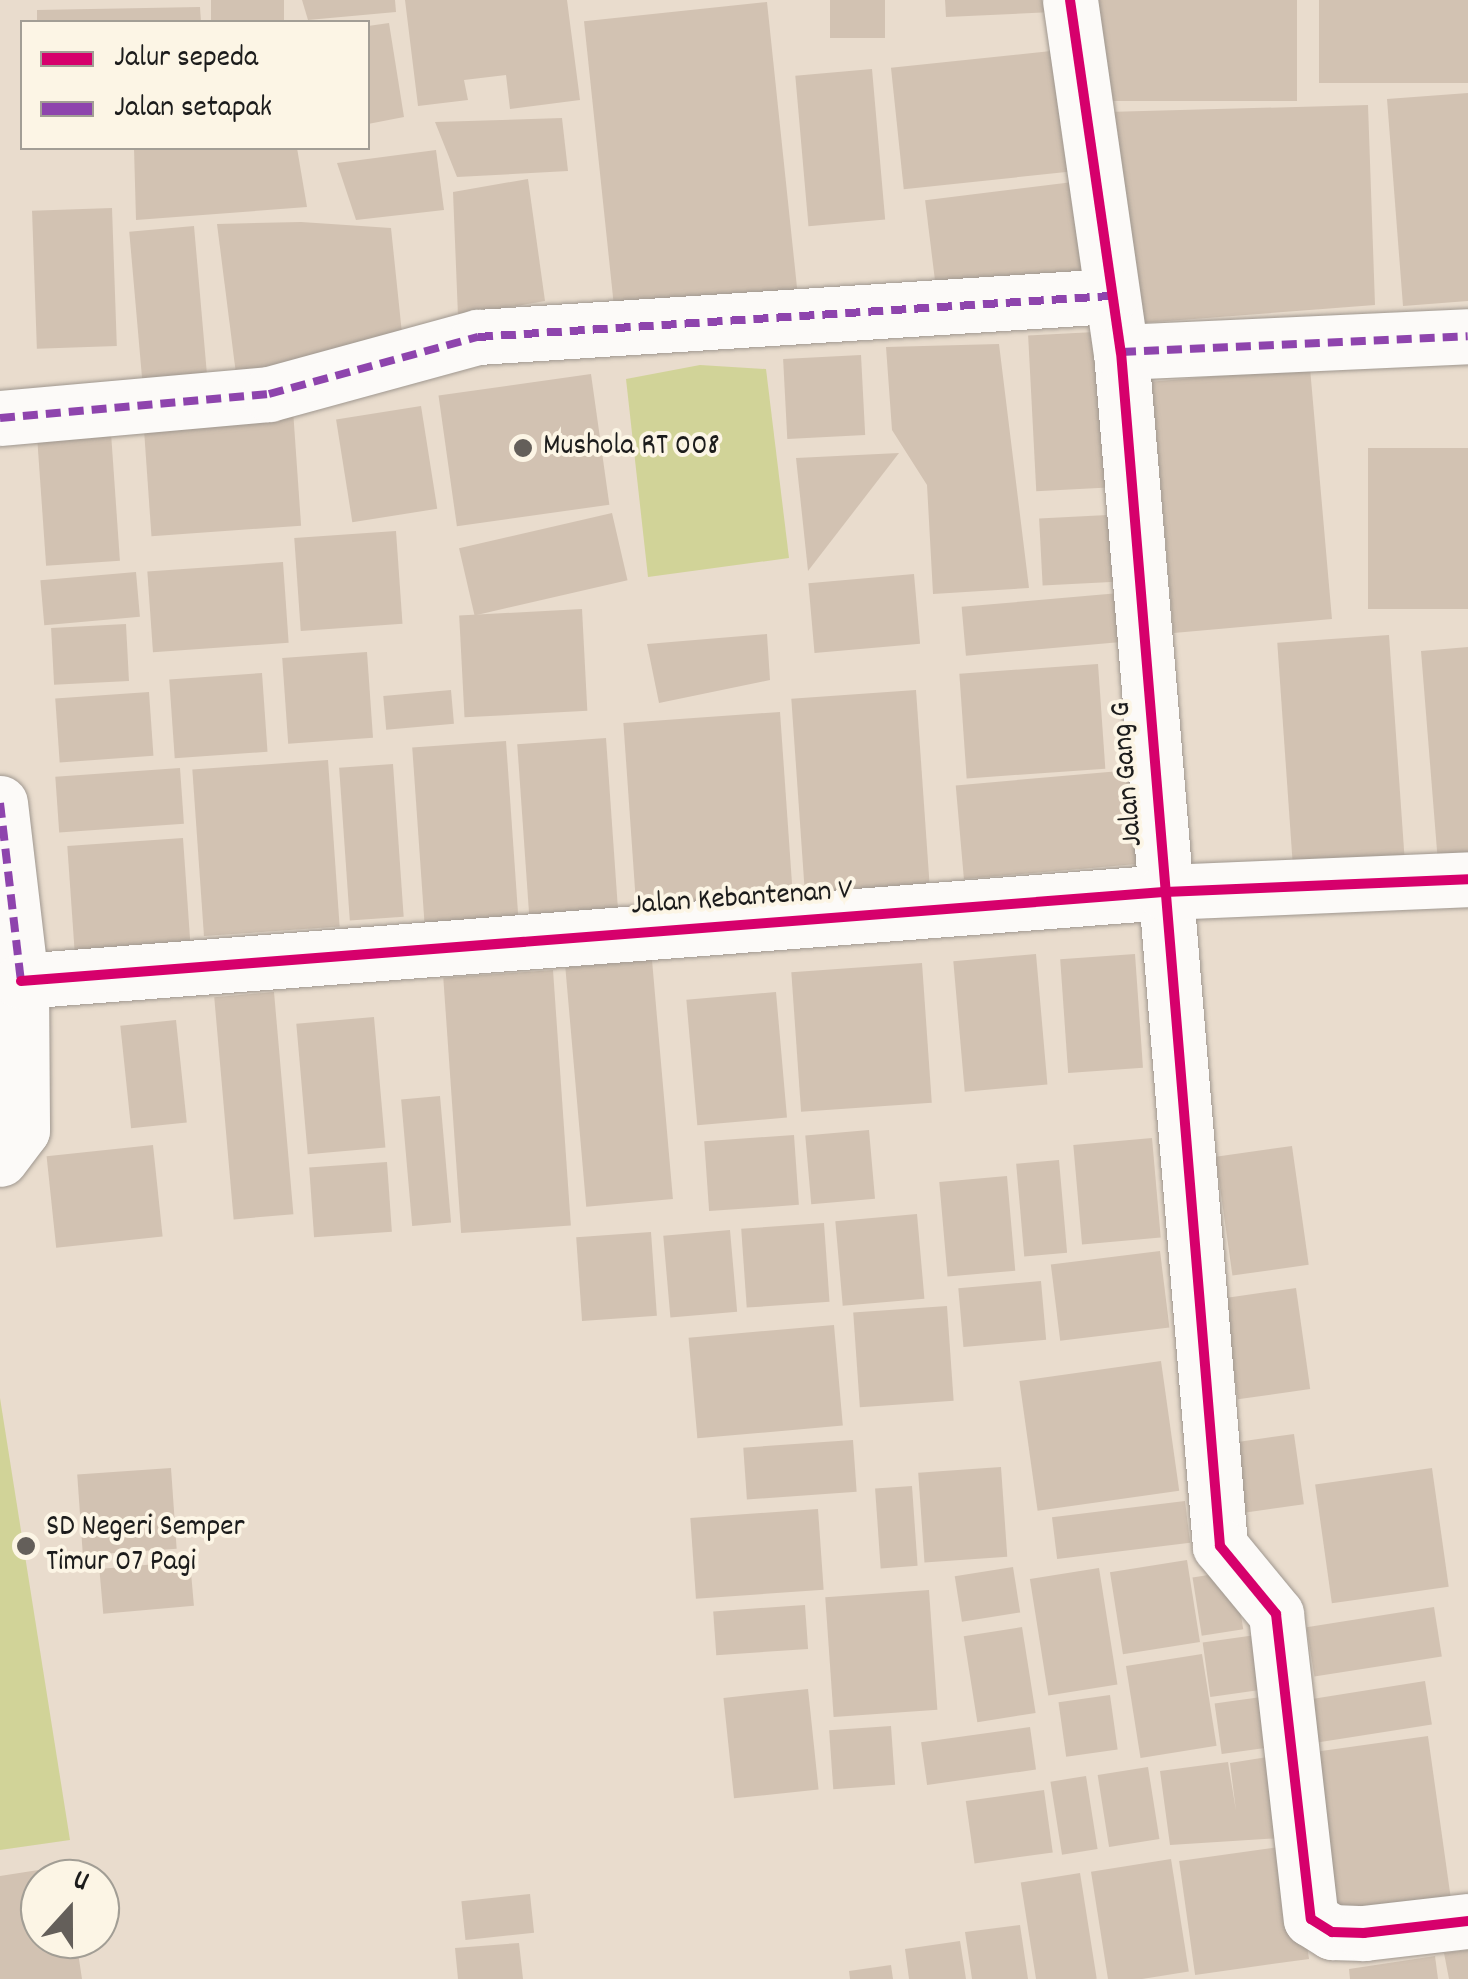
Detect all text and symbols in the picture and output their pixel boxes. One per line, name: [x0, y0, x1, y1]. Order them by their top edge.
legend: [20, 20, 370, 150]
text: Jalur sepeda: [114, 38, 258, 81]
text: Jalan setapak: [114, 88, 272, 131]
place label: Mushola RT 008: [543, 430, 720, 466]
marker: Mushola RT 008: [512, 437, 534, 459]
street label: Jalan Gang G: [1105, 700, 1153, 848]
street label: Jalan Kebantenan V: [630, 874, 854, 926]
place label: SD Negeri Semper Timur 07 Pagi: [46, 1511, 245, 1582]
marker: SD Negeri Semper Timur 07 Pagi: [15, 1535, 37, 1557]
north arrow: [20, 1859, 120, 1959]
text: U: [67, 1862, 94, 1904]

